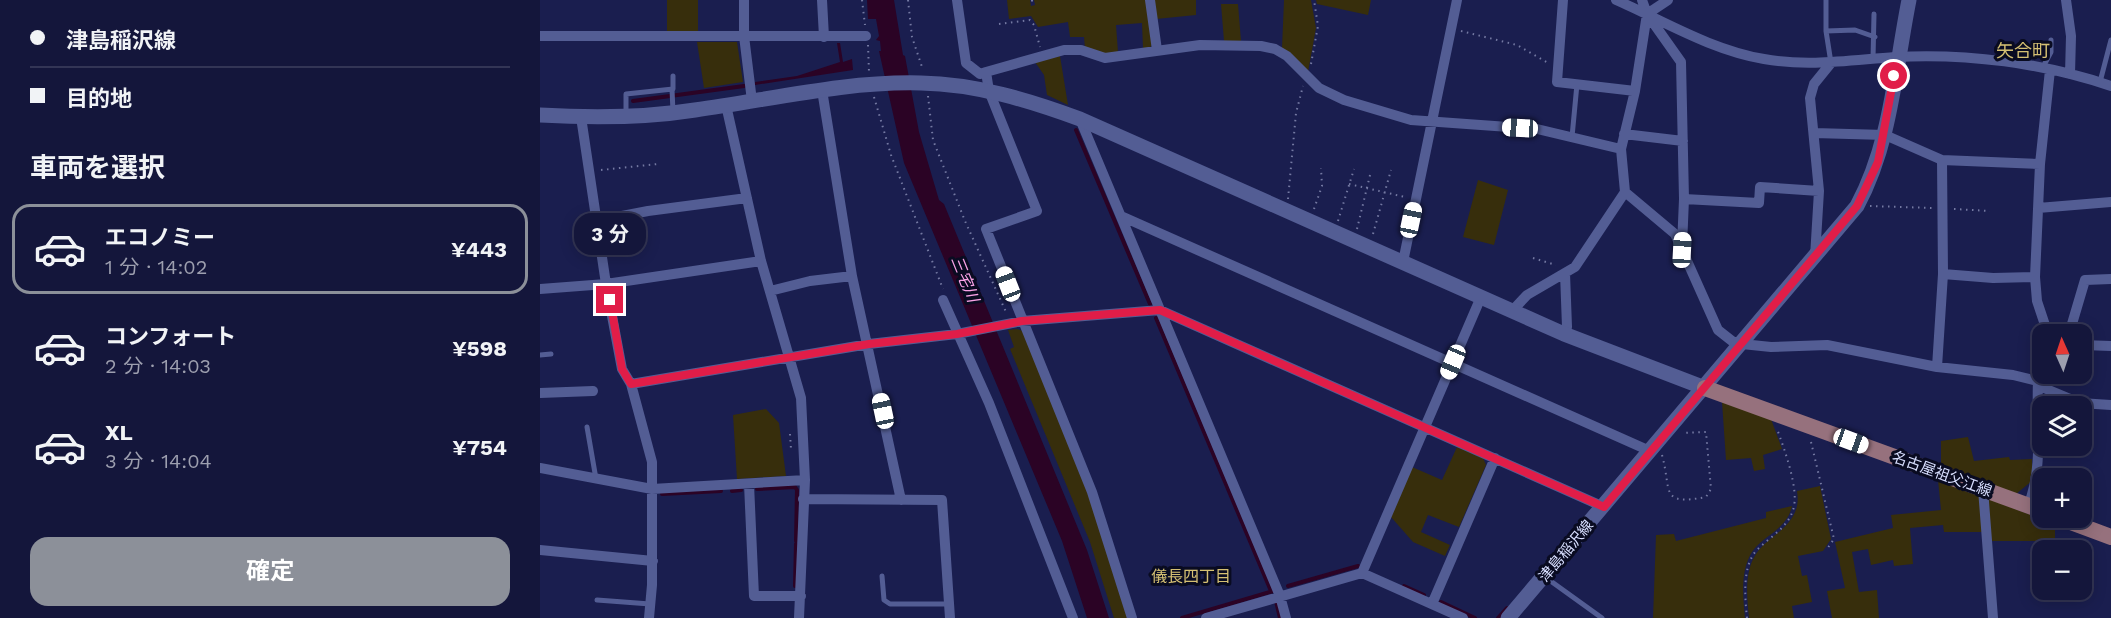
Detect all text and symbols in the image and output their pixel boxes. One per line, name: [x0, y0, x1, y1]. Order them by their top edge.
text: 津島稲沢線: [66, 28, 176, 53]
district label: 矢合町: [1996, 40, 2050, 61]
route start: [1880, 62, 1907, 89]
text: 目的地: [66, 86, 132, 111]
car: [1502, 118, 1538, 138]
text: 車両を選択: [30, 152, 165, 184]
car: [1398, 201, 1424, 239]
callout: 3 分: [574, 213, 646, 255]
icon: car: [33, 222, 87, 276]
text: 3 分: [591, 222, 629, 246]
text: エコノミー: [105, 225, 215, 250]
car: [1672, 232, 1692, 268]
text: ¥443: [451, 237, 507, 262]
water label: 三宅川: [947, 253, 984, 307]
text: 1 分 · 14:02: [105, 255, 207, 279]
car: [993, 264, 1023, 304]
route end: [596, 286, 623, 313]
icon: car: [33, 321, 87, 375]
text: コンフォート: [105, 324, 236, 349]
north arrow: [2032, 324, 2092, 384]
map controls: [2032, 324, 2092, 600]
text: ¥598: [452, 336, 507, 361]
car: [1438, 342, 1468, 382]
text: 2 分 · 14:03: [105, 354, 211, 378]
car: [870, 392, 896, 430]
button: layers: [2032, 396, 2092, 456]
icon: car: [33, 420, 87, 474]
text: XL: [105, 420, 133, 445]
car: [1831, 426, 1871, 456]
text: ¥754: [452, 435, 507, 460]
street label: 名古屋祖父江線: [1890, 448, 1994, 500]
text: 3 分 · 14:04: [105, 449, 212, 473]
button: +: [2032, 468, 2092, 528]
street label: 津島稲沢線: [1535, 516, 1597, 586]
button: 確定: [30, 537, 510, 606]
button: −: [2032, 540, 2092, 600]
district label: 儀長四丁目: [1151, 567, 1231, 586]

